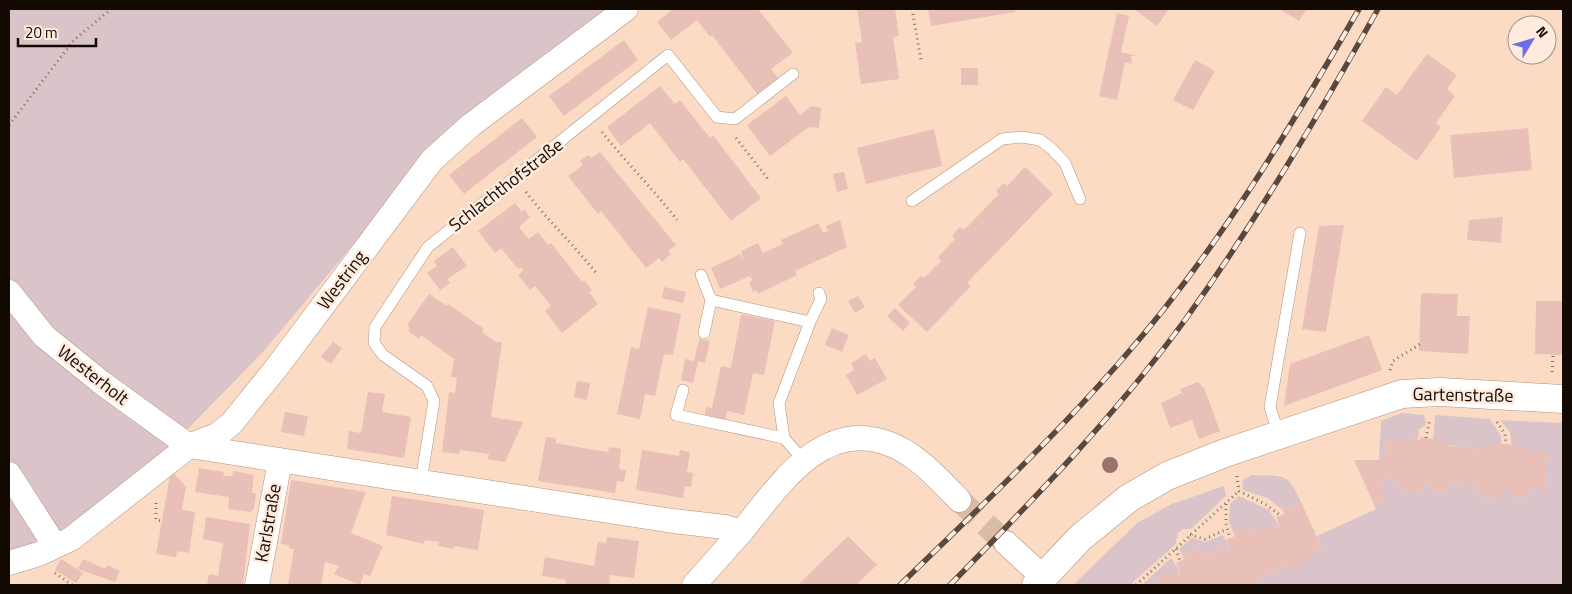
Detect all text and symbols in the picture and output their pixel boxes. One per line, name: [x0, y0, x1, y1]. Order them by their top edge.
scale bar: [18, 15, 95, 47]
north arrow: [1507, 15, 1557, 65]
text: 20 m: [25, 21, 58, 44]
text: N: [1531, 21, 1554, 42]
street label: Schlachthofstraße: [443, 131, 569, 238]
street label: Westring: [310, 244, 373, 315]
street label: Westerholt: [52, 338, 135, 412]
street label: Gartenstraße: [1412, 380, 1514, 409]
street label: Karlstraße: [247, 482, 288, 564]

